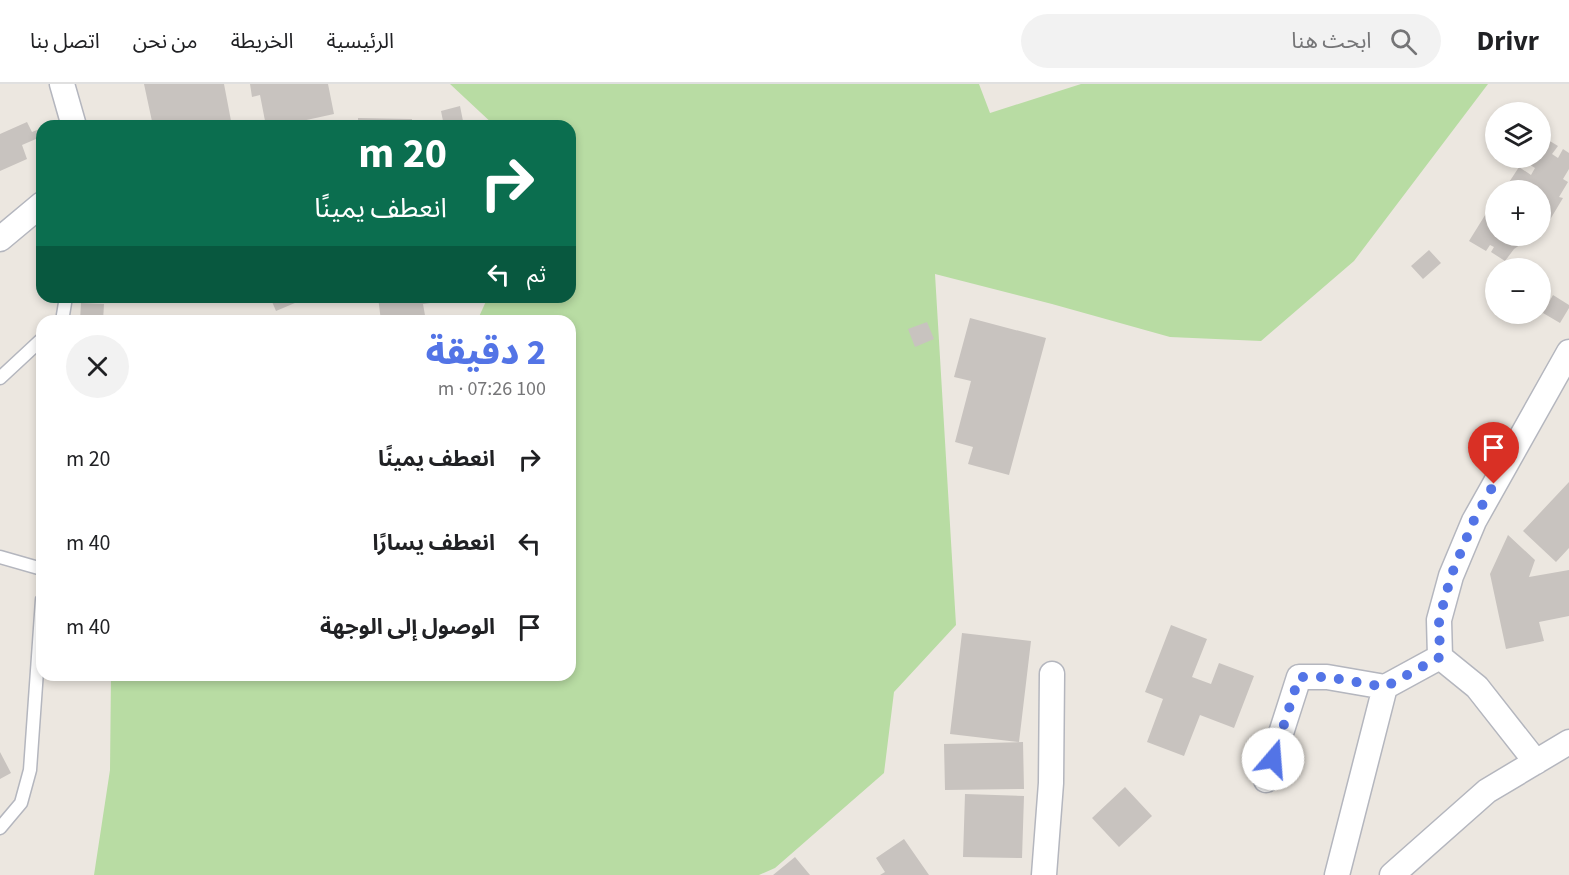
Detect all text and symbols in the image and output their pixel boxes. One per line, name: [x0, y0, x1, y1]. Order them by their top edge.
search box: [1021, 14, 1441, 68]
text: Drivr: [1477, 21, 1539, 61]
text: ابحث هنا: [1291, 25, 1372, 57]
icon: search: [1387, 25, 1420, 58]
text: اتصل بنا: [30, 26, 100, 56]
text: من نحن: [133, 26, 198, 56]
text: الخريطة: [231, 26, 294, 56]
text: الرئيسية: [327, 26, 394, 56]
map controls: [1485, 102, 1551, 324]
button: layers: [1485, 102, 1551, 168]
text: 20 m: [358, 124, 447, 184]
icon: right: [468, 144, 546, 222]
button: +: [1485, 180, 1551, 246]
text: انعطف يمينًا: [314, 189, 447, 228]
icon: left: [482, 258, 515, 291]
button: −: [1485, 258, 1551, 324]
text: ثم: [527, 259, 546, 291]
text: 2 دقيقة: [426, 327, 546, 378]
button: close: [66, 335, 129, 398]
text: 100 m · 07:26: [438, 375, 546, 403]
pin: [1468, 422, 1519, 484]
icon: arrive: [1477, 431, 1510, 464]
text: 20 m: [66, 443, 111, 475]
text: انعطف يمينًا: [378, 443, 495, 475]
icon: right: [513, 443, 546, 476]
text: 40 m: [66, 527, 111, 559]
text: انعطف يسارًا: [372, 527, 495, 559]
icon: left: [513, 527, 546, 560]
text: 40 m: [66, 611, 111, 643]
text: الوصول إلى الوجهة: [320, 611, 495, 643]
icon: arrive: [513, 611, 546, 644]
position arrow: [1241, 727, 1305, 791]

